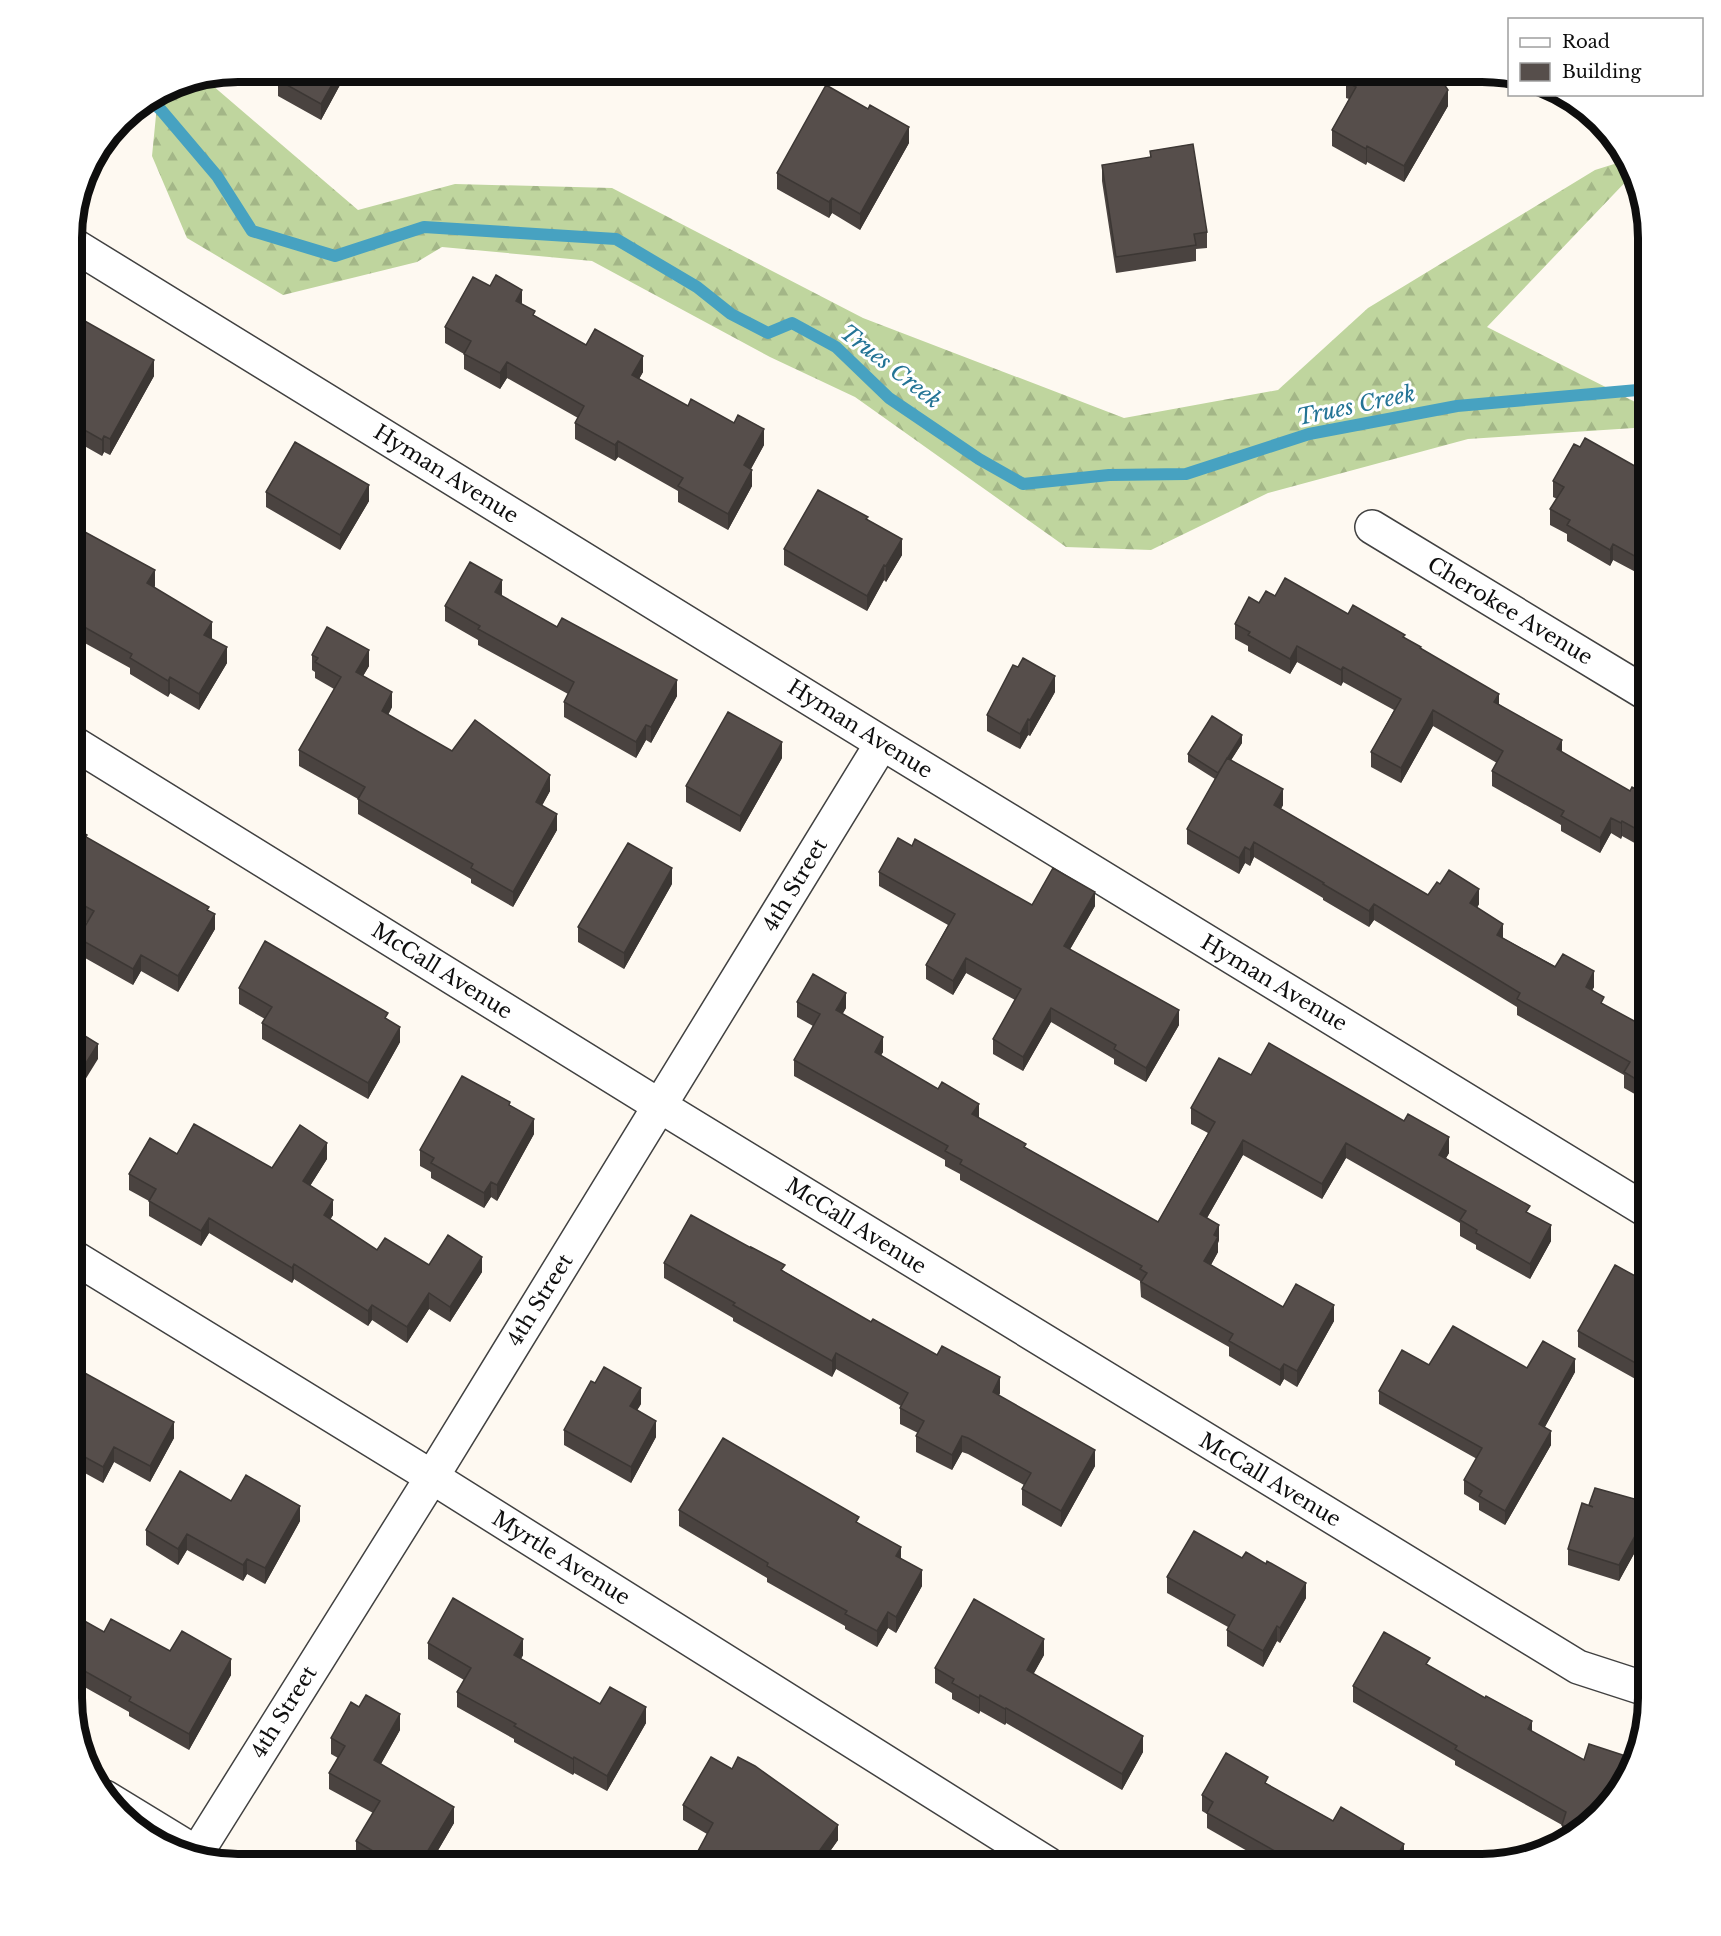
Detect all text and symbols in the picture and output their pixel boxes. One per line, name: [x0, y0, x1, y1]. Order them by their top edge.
legend: [1508, 18, 1703, 96]
text: Road: [1562, 31, 1610, 53]
text: Building: [1562, 61, 1641, 83]
water label: Trues Creek: [835, 319, 946, 414]
water label: Trues Creek: [1294, 380, 1418, 431]
street label: Hyman Avenue: [369, 419, 523, 529]
street label: Cherokee Avenue: [1423, 551, 1597, 671]
street label: Hyman Avenue: [783, 674, 937, 784]
street label: 4th Street: [757, 834, 833, 936]
street label: McCall Avenue: [367, 917, 517, 1025]
street label: Hyman Avenue: [1196, 929, 1352, 1037]
street label: McCall Avenue: [781, 1172, 931, 1280]
street label: 4th Street: [501, 1249, 579, 1351]
street label: McCall Avenue: [1194, 1427, 1346, 1533]
street label: Myrtle Avenue: [487, 1505, 635, 1611]
street label: 4th Street: [245, 1661, 323, 1763]

